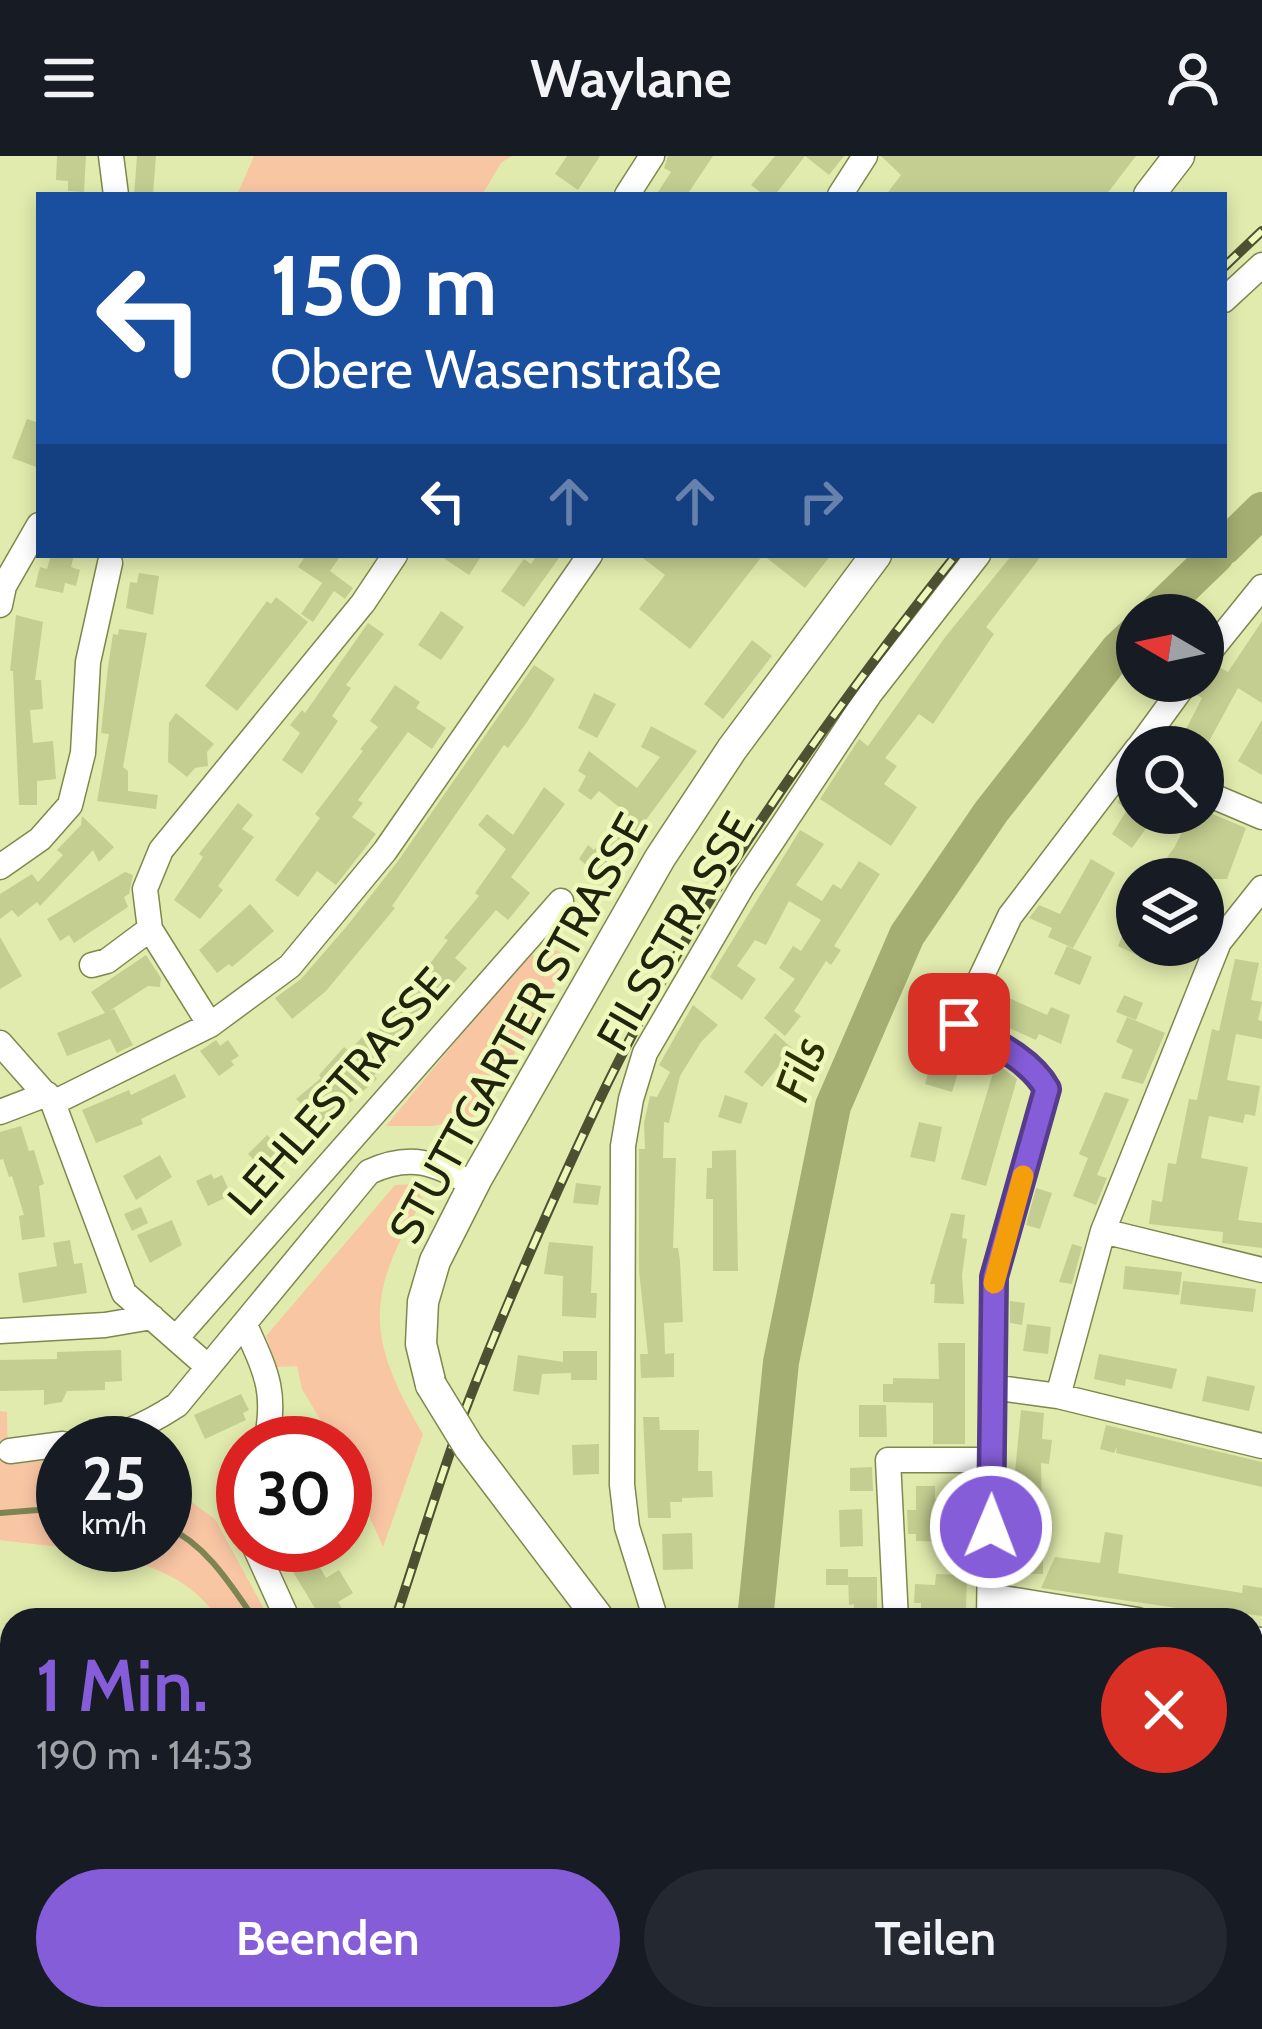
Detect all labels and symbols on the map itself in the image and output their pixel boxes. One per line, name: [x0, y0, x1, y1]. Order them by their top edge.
north arrow: [1116, 594, 1224, 702]
street label: FILSSTRASSE: [585, 802, 765, 1060]
street label: STUTTGARTER STRASSE: [377, 804, 659, 1252]
street label: LEHLESTRASSE: [216, 957, 460, 1225]
pin: [908, 973, 1010, 1075]
water label: Fils: [762, 1029, 838, 1109]
speed limit sign: 30: [216, 1416, 372, 1572]
position arrow: [928, 1464, 1054, 1590]

